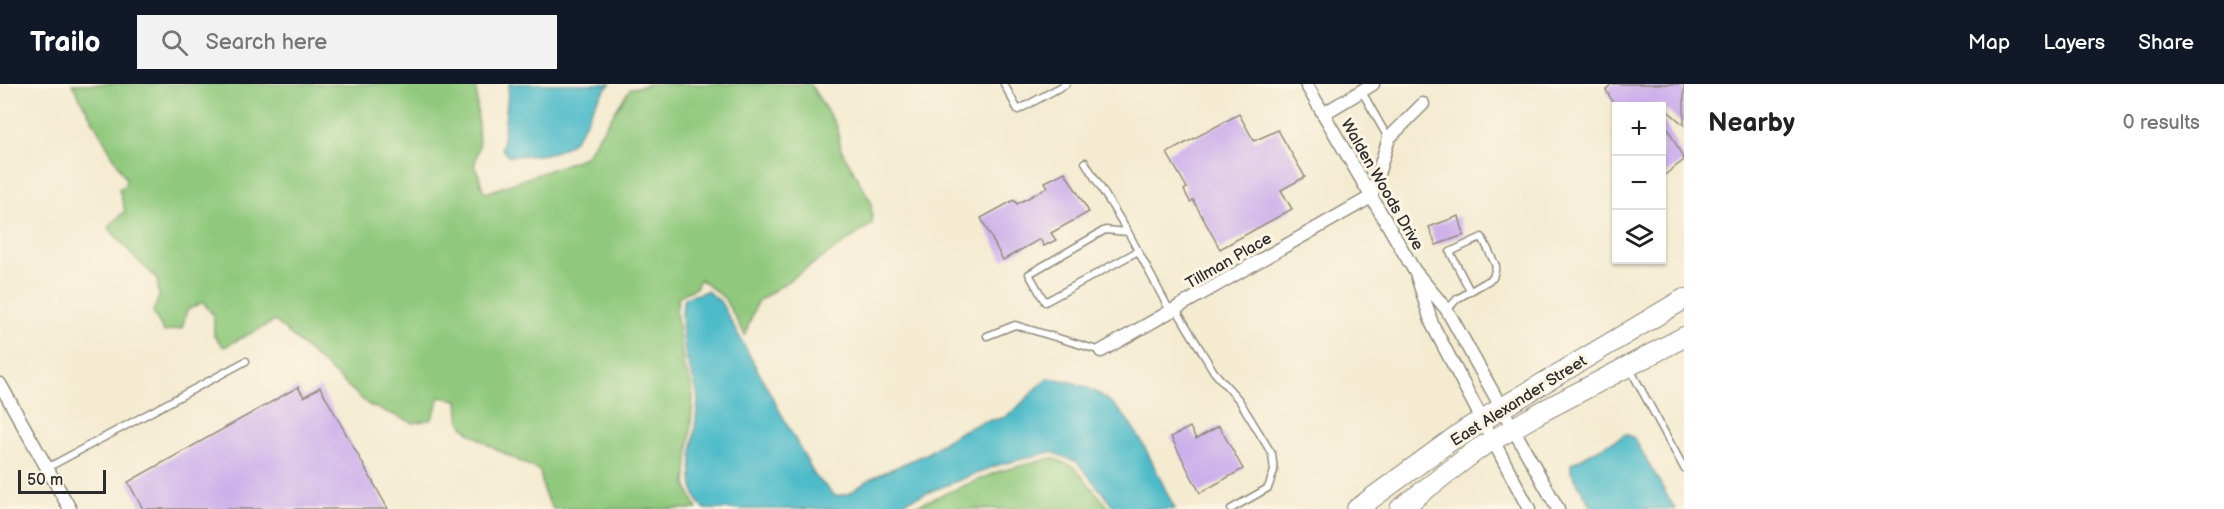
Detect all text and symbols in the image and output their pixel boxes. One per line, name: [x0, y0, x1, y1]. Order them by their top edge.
search box: [137, 15, 557, 69]
text: Trailo: [30, 26, 101, 59]
icon: search: [158, 26, 191, 59]
text: Search here: [206, 29, 327, 56]
text: Map: [1968, 30, 2010, 55]
text: Layers: [2043, 30, 2105, 55]
text: Share: [2138, 30, 2194, 55]
map controls: [1612, 102, 1666, 264]
button: +: [1612, 102, 1666, 156]
text: Nearby: [1708, 108, 1795, 139]
text: 0 results: [2123, 111, 2200, 135]
street label: Walden Woods Drive: [1336, 116, 1427, 254]
button: −: [1612, 156, 1666, 210]
button: layers: [1612, 210, 1666, 264]
street label: Tillman Place: [1182, 229, 1276, 294]
street label: East Alexander Street: [1447, 352, 1590, 451]
scale bar: [18, 467, 106, 494]
text: 50 m: [27, 471, 63, 490]

